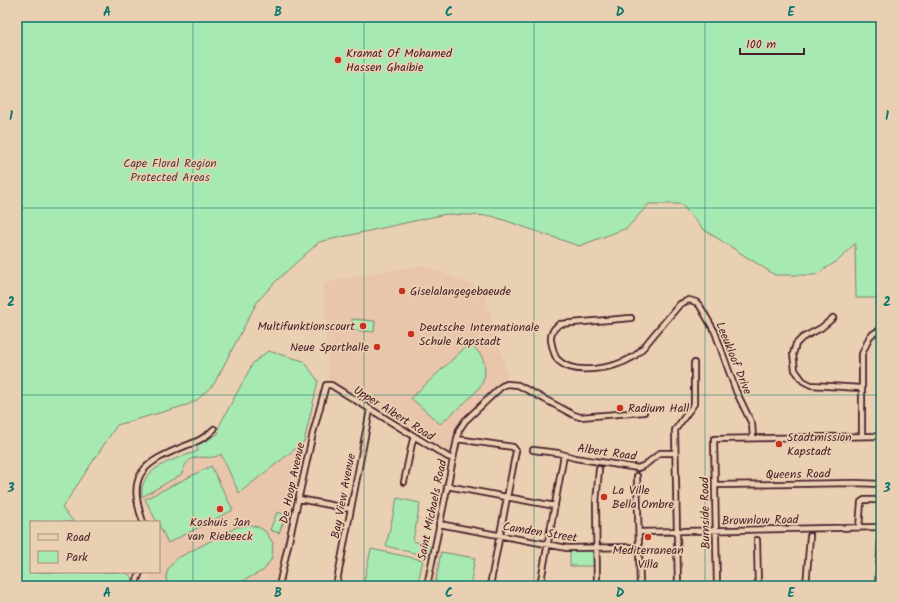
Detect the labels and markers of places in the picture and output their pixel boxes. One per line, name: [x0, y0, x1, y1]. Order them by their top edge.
place label: Kramat Of Mohamed Hassen Ghaibie: [346, 44, 453, 77]
marker: Kramat Of Mohamed Hassen Ghaibie: [333, 55, 343, 65]
place label: Giselalangegebaeude: [410, 282, 512, 301]
marker: Giselalangegebaeude: [397, 286, 407, 296]
place label: Multifunktionscourt: [257, 317, 355, 336]
place label: Deutsche Internationale Schule Kapstadt: [419, 318, 540, 351]
marker: Multifunktionscourt: [358, 321, 368, 331]
marker: Deutsche Internationale Schule Kapstadt: [406, 329, 416, 339]
place label: Neue Sporthalle: [290, 338, 370, 357]
marker: Neue Sporthalle: [372, 342, 382, 352]
place label: Radium Hall: [628, 399, 689, 418]
marker: Radium Hall: [615, 403, 625, 413]
place label: Stadtmission Kapstadt: [787, 428, 852, 461]
marker: Stadtmission Kapstadt: [774, 439, 784, 449]
place label: La Ville Bella Ombre: [612, 481, 675, 514]
marker: La Ville Bella Ombre: [599, 492, 609, 502]
marker: Koshuis Jan van Riebeeck: [215, 504, 225, 514]
place label: Koshuis Jan van Riebeeck: [187, 513, 253, 546]
marker: Mediterranean Villa: [643, 532, 653, 542]
place label: Mediterranean Villa: [612, 541, 684, 574]

